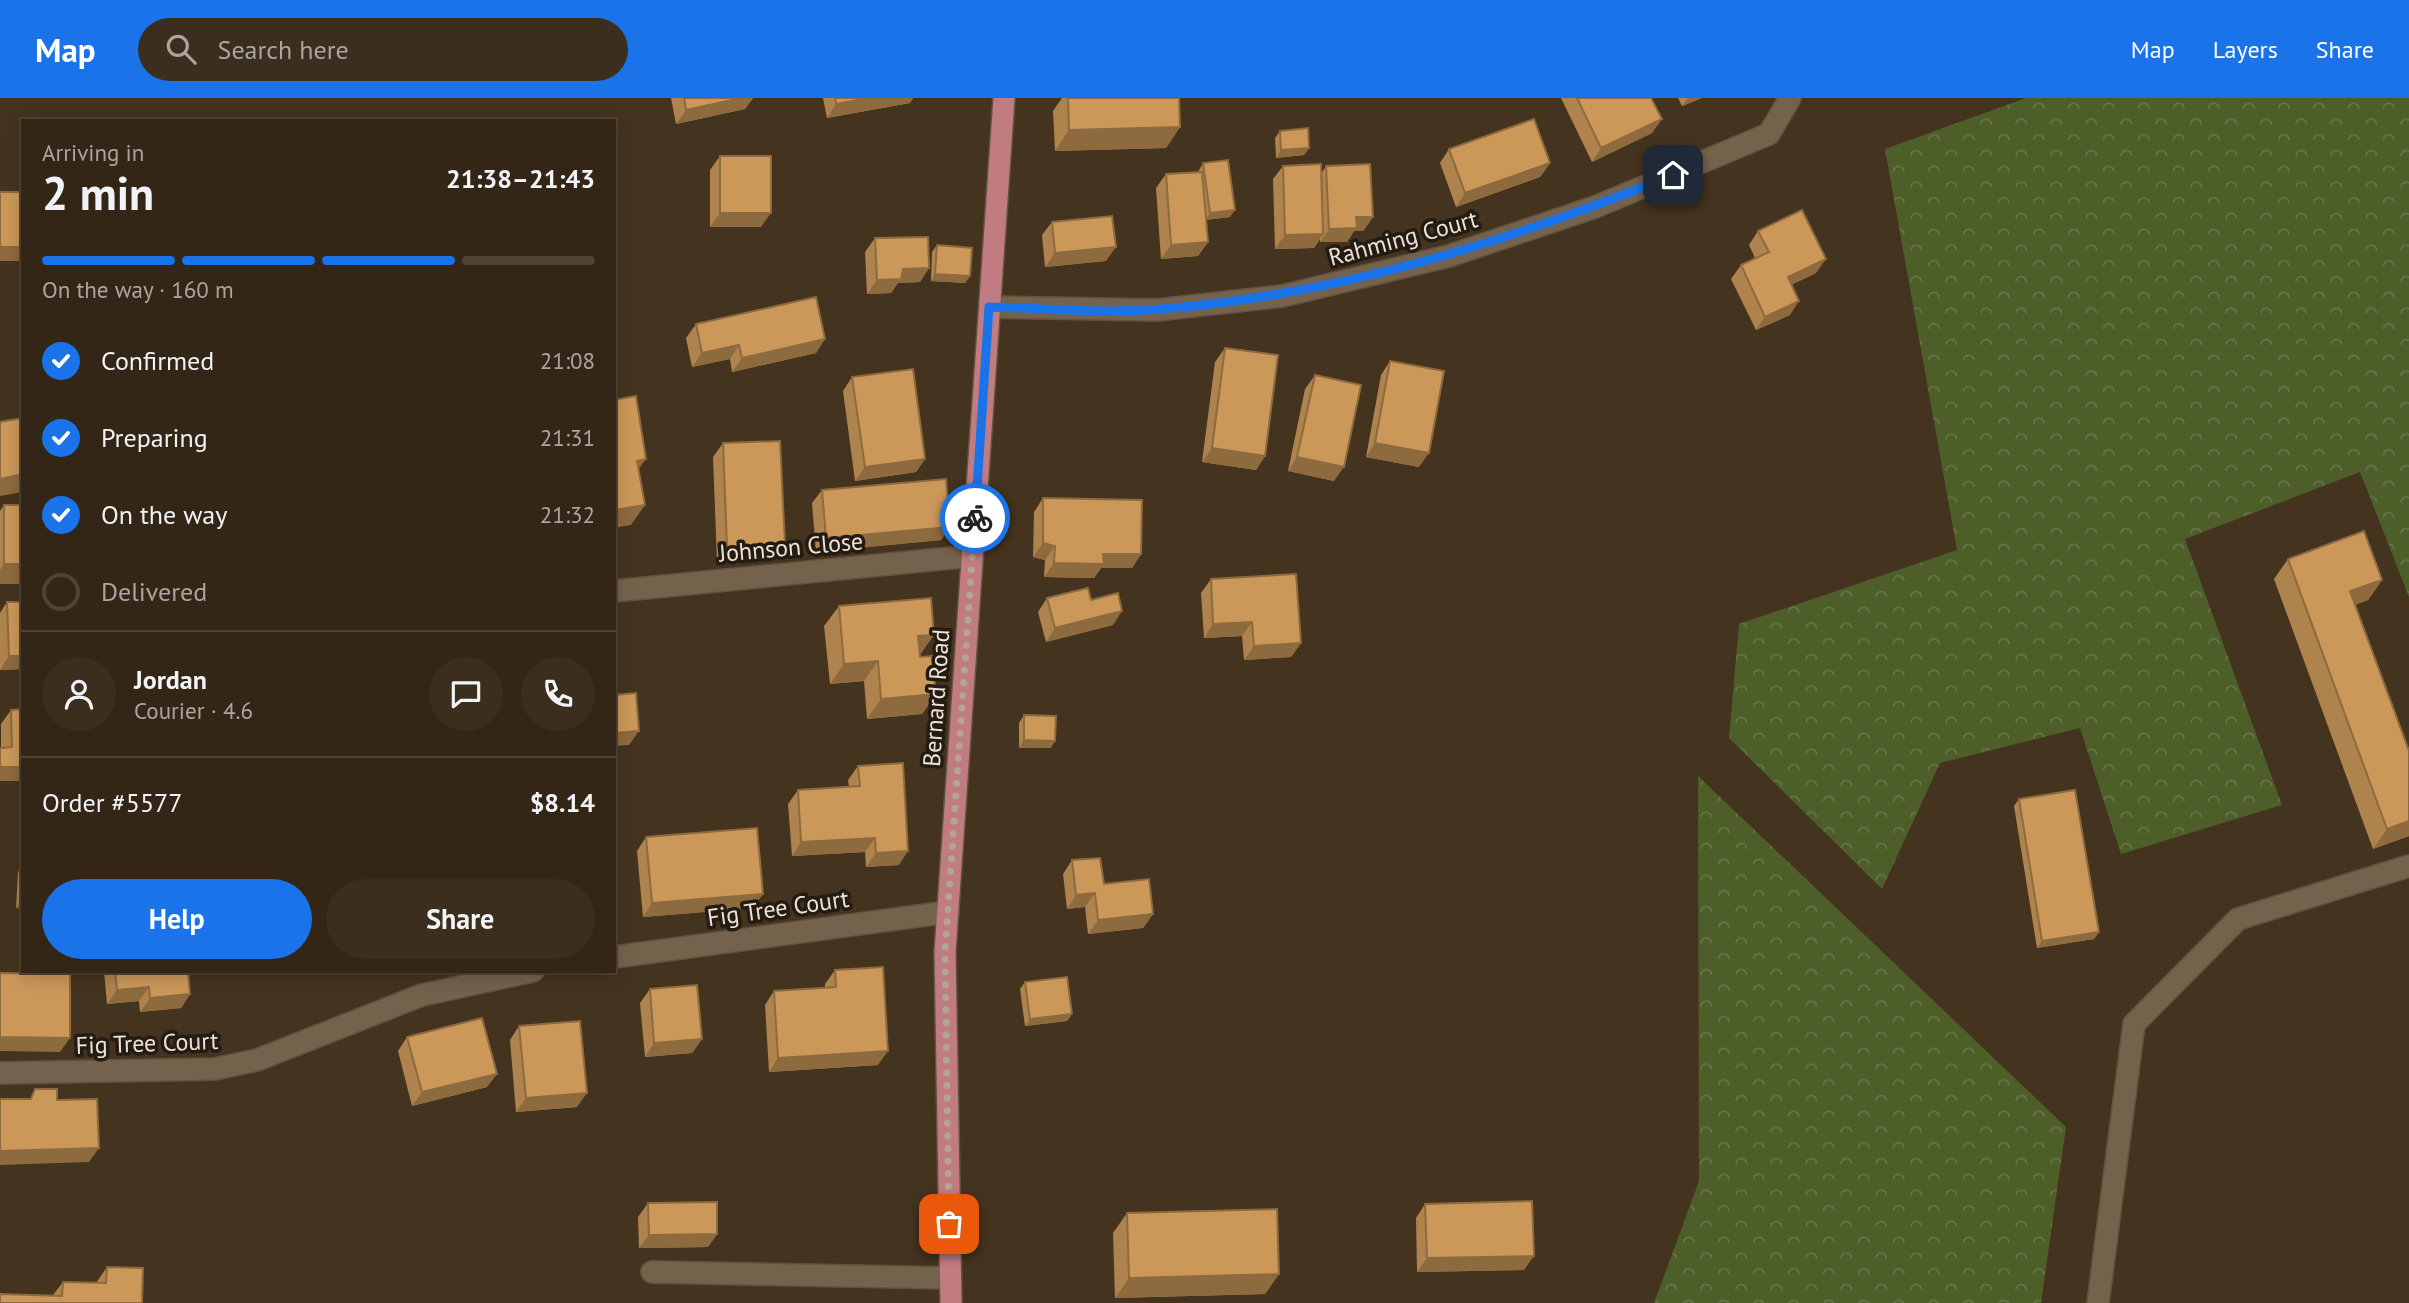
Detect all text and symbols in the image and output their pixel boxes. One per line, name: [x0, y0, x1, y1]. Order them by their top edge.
search box: [138, 18, 628, 81]
text: Map: [35, 28, 96, 71]
icon: search: [162, 30, 200, 68]
text: Search here: [218, 33, 349, 66]
text: Map: [2131, 34, 2175, 65]
text: Layers: [2213, 34, 2278, 65]
text: Share: [2316, 34, 2374, 65]
text: Arriving in: [42, 138, 144, 167]
pin: [1643, 145, 1703, 205]
icon: home: [1654, 156, 1692, 194]
text: 21:38–21:43: [446, 162, 595, 195]
text: 2 min: [42, 163, 154, 223]
street label: Rahming Court: [1325, 203, 1481, 273]
text: On the way · 160 m: [42, 275, 234, 304]
icon: check: [42, 342, 80, 380]
text: Confirmed: [101, 344, 214, 377]
text: 21:08: [540, 346, 595, 375]
icon: check: [42, 419, 80, 457]
text: Preparing: [101, 421, 208, 454]
text: 21:31: [540, 423, 595, 452]
courier: [940, 483, 1010, 553]
icon: check: [42, 496, 80, 534]
text: On the way: [101, 498, 227, 531]
icon: bike: [956, 499, 994, 537]
text: 21:32: [540, 500, 595, 529]
street label: Johnson Close: [717, 525, 864, 569]
text: Delivered: [101, 575, 207, 608]
street label: Bernard Road: [916, 628, 956, 768]
button: person: [42, 657, 116, 731]
button: chat: [429, 657, 503, 731]
button: phone: [521, 657, 595, 731]
text: Jordan: [134, 663, 207, 696]
text: Courier · 4.6: [134, 696, 253, 725]
text: Order #5577: [42, 786, 182, 819]
text: $8.14: [530, 786, 595, 819]
button: Help: [42, 879, 312, 959]
button: Share: [326, 879, 595, 959]
street label: Fig Tree Court: [705, 883, 851, 933]
street label: Fig Tree Court: [75, 1025, 219, 1061]
pin: [919, 1194, 979, 1254]
icon: bag: [930, 1205, 968, 1243]

